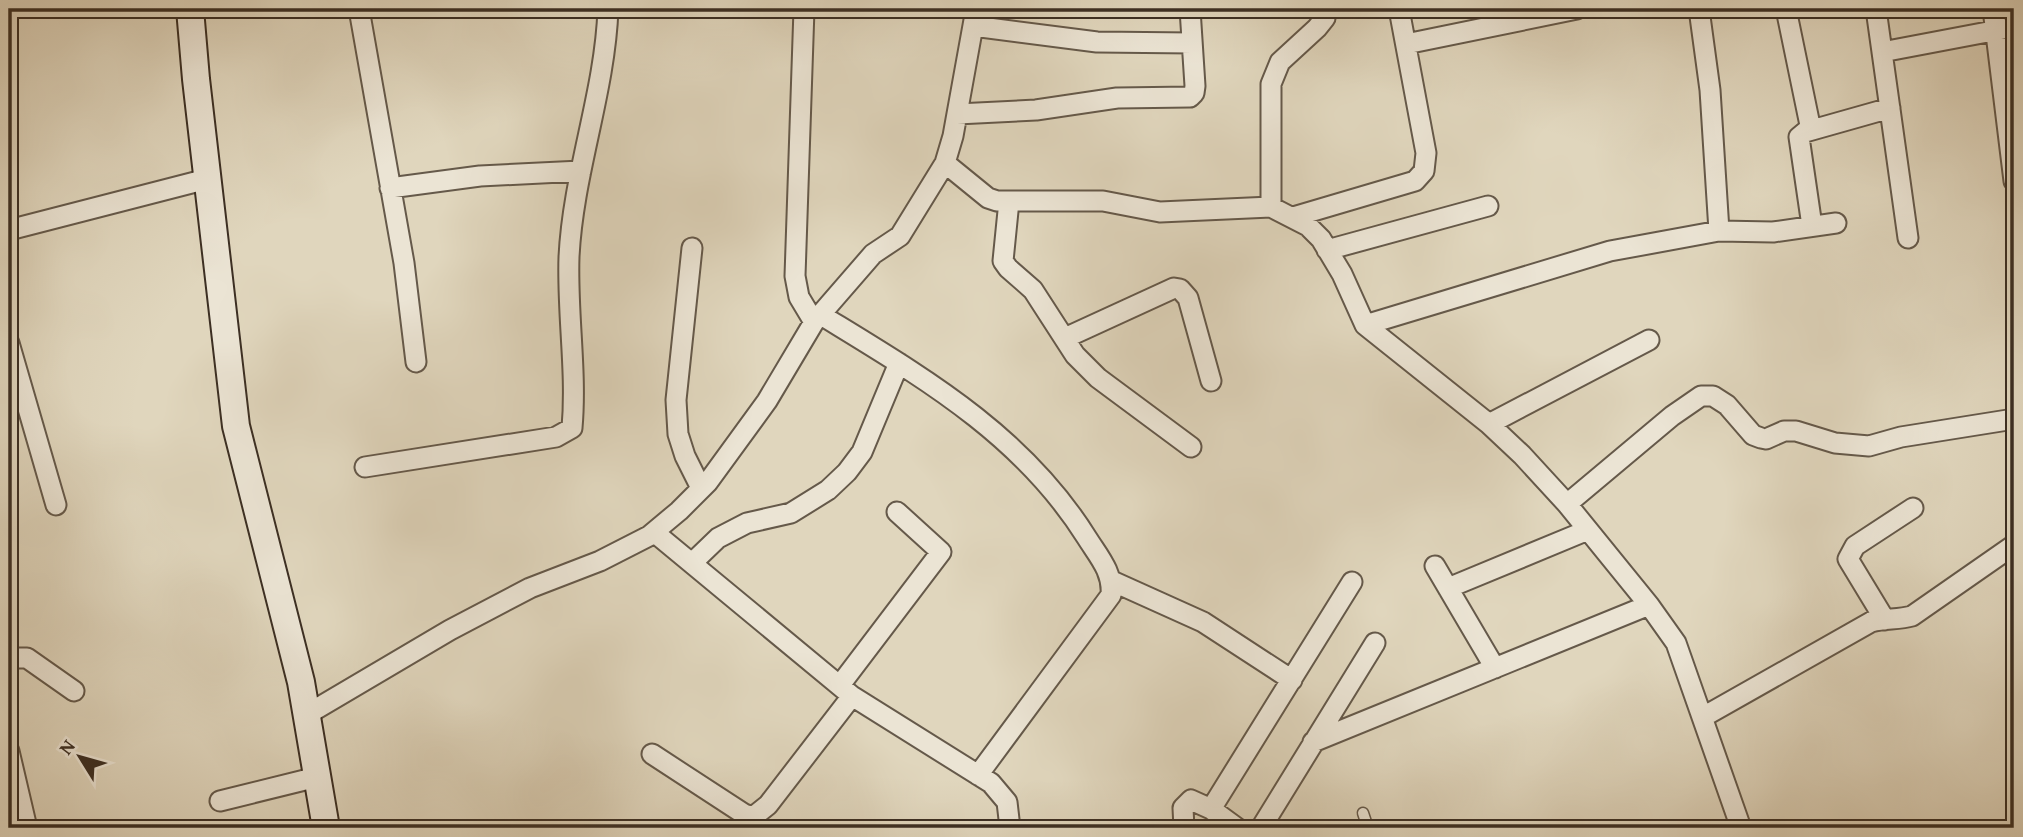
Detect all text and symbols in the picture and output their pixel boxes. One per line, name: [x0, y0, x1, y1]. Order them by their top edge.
north arrow: [46, 722, 116, 792]
text: N: [51, 733, 82, 760]

